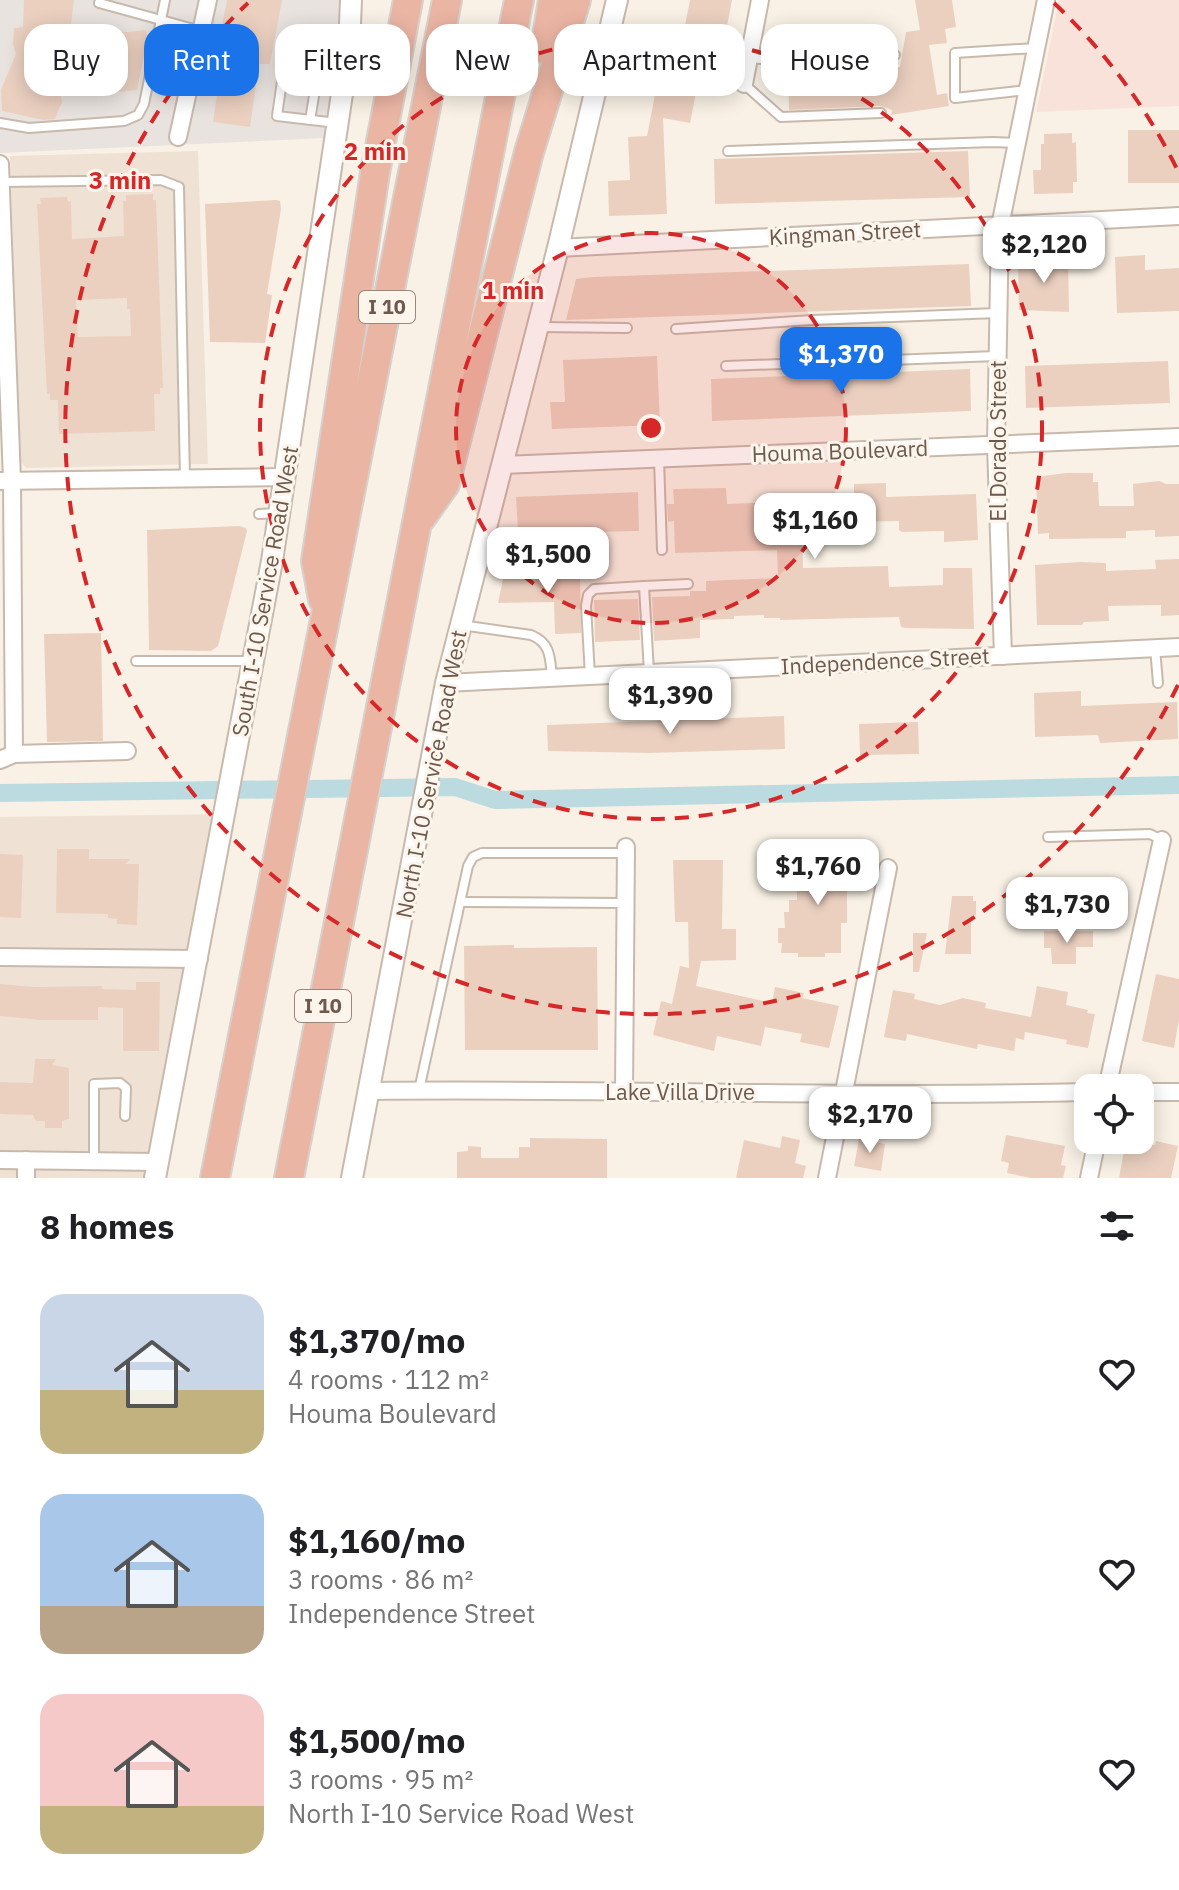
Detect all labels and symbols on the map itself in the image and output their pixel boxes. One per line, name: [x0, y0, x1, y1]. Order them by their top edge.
text: 2 min: [344, 135, 406, 167]
text: 3 min: [89, 164, 151, 196]
street label: Kingman Street: [768, 214, 922, 251]
pin: $2,120: [979, 217, 1109, 285]
text: 1 min: [482, 274, 544, 306]
road number: I 10: [359, 291, 415, 323]
pin: $1,370: [776, 327, 906, 395]
street label: El Dorado Street: [983, 360, 1012, 522]
centre of rings: [637, 414, 665, 442]
street label: Houma Boulevard: [751, 433, 929, 468]
street label: South I-10 Service Road West: [225, 443, 304, 738]
pin: $1,160: [750, 493, 880, 561]
pin: $1,500: [483, 527, 613, 595]
street label: North I-10 Service Road West: [388, 627, 473, 921]
street label: Independence Street: [780, 641, 990, 680]
pin: $1,390: [605, 668, 735, 736]
pin: $1,760: [753, 839, 883, 907]
pin: $1,730: [1002, 877, 1132, 945]
road number: I 10: [295, 990, 351, 1022]
street label: Lake Villa Drive: [605, 1077, 755, 1106]
pin: $2,170: [805, 1087, 935, 1155]

